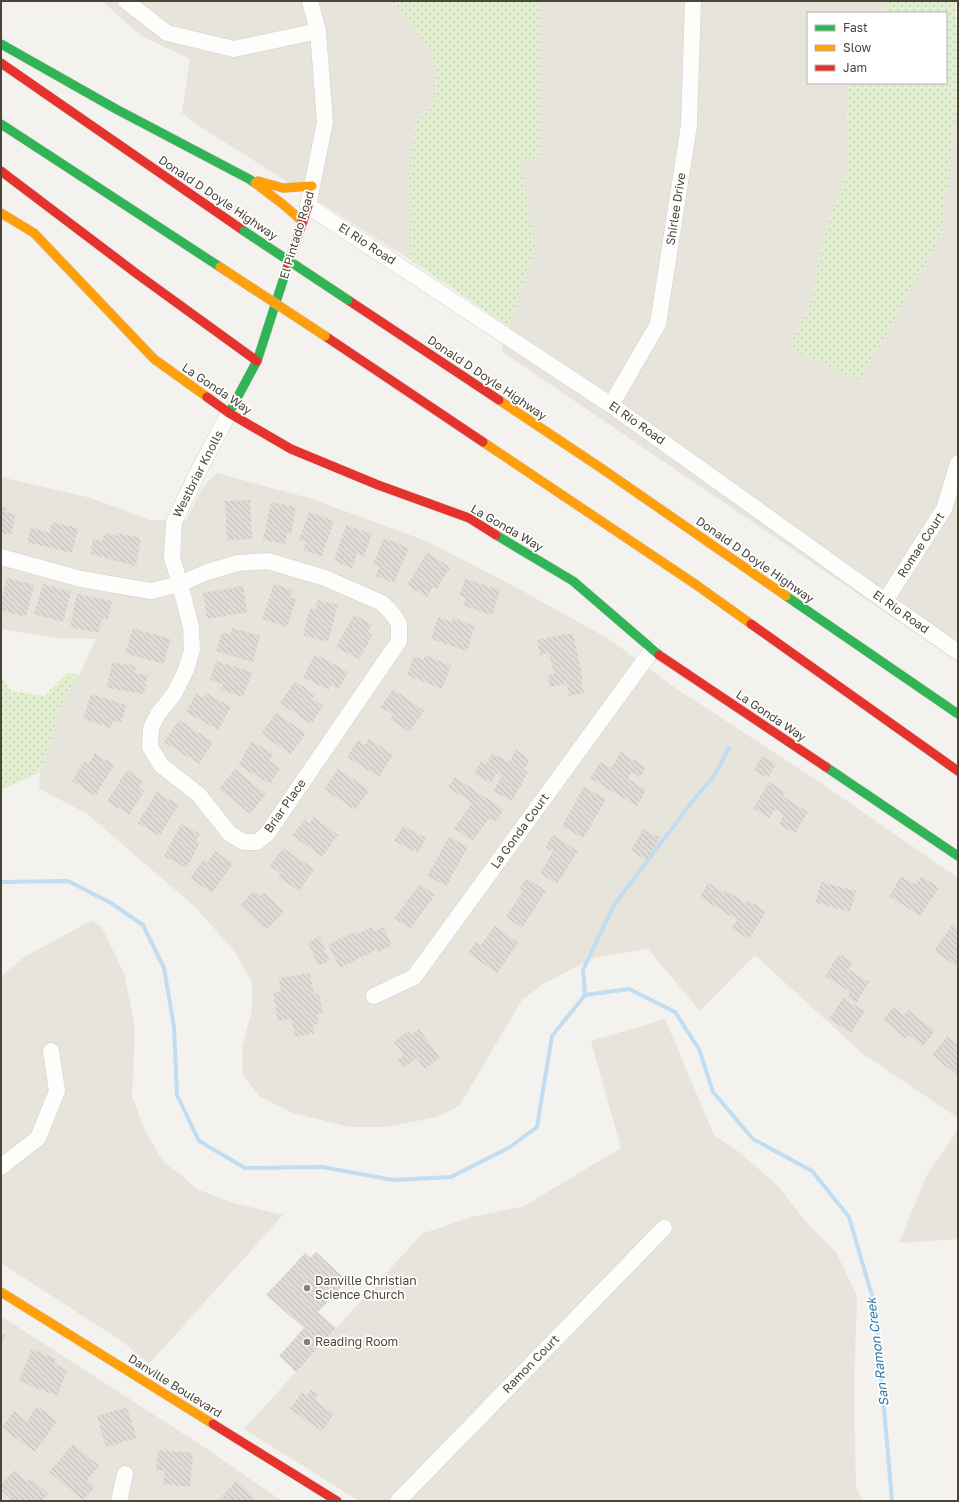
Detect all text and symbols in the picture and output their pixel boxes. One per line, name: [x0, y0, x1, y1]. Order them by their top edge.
legend: [807, 12, 947, 84]
text: Fast: [843, 20, 868, 35]
text: Slow: [843, 40, 871, 55]
text: Jam: [843, 60, 867, 75]
street label: Donald D Doyle Highway: [156, 152, 281, 243]
street label: Shirlee Drive: [662, 171, 689, 246]
street label: El Pintado Road: [276, 189, 317, 281]
street label: El Rio Road: [336, 220, 399, 268]
street label: Donald D Doyle Highway: [425, 332, 550, 423]
street label: La Gonda Way: [179, 360, 255, 418]
street label: El Rio Road: [606, 398, 668, 447]
street label: Westbriar Knolls: [169, 428, 226, 520]
street label: La Gonda Way: [468, 501, 546, 555]
street label: Romae Court: [894, 509, 947, 580]
street label: Donald D Doyle Highway: [693, 513, 817, 606]
street label: El Rio Road: [870, 587, 932, 636]
street label: La Gonda Way: [733, 687, 809, 745]
street label: Briar Place: [261, 776, 309, 836]
street label: La Gonda Court: [487, 790, 552, 871]
place label: Danville Christian Science Church: [315, 1273, 417, 1302]
marker: Danville Christian Science Church: [302, 1283, 312, 1293]
water label: San Ramon Creek: [862, 1295, 892, 1407]
street label: Ramon Court: [499, 1331, 562, 1396]
place label: Reading Room: [315, 1334, 398, 1349]
marker: Reading Room: [302, 1337, 312, 1347]
street label: Danville Boulevard: [126, 1351, 225, 1420]

